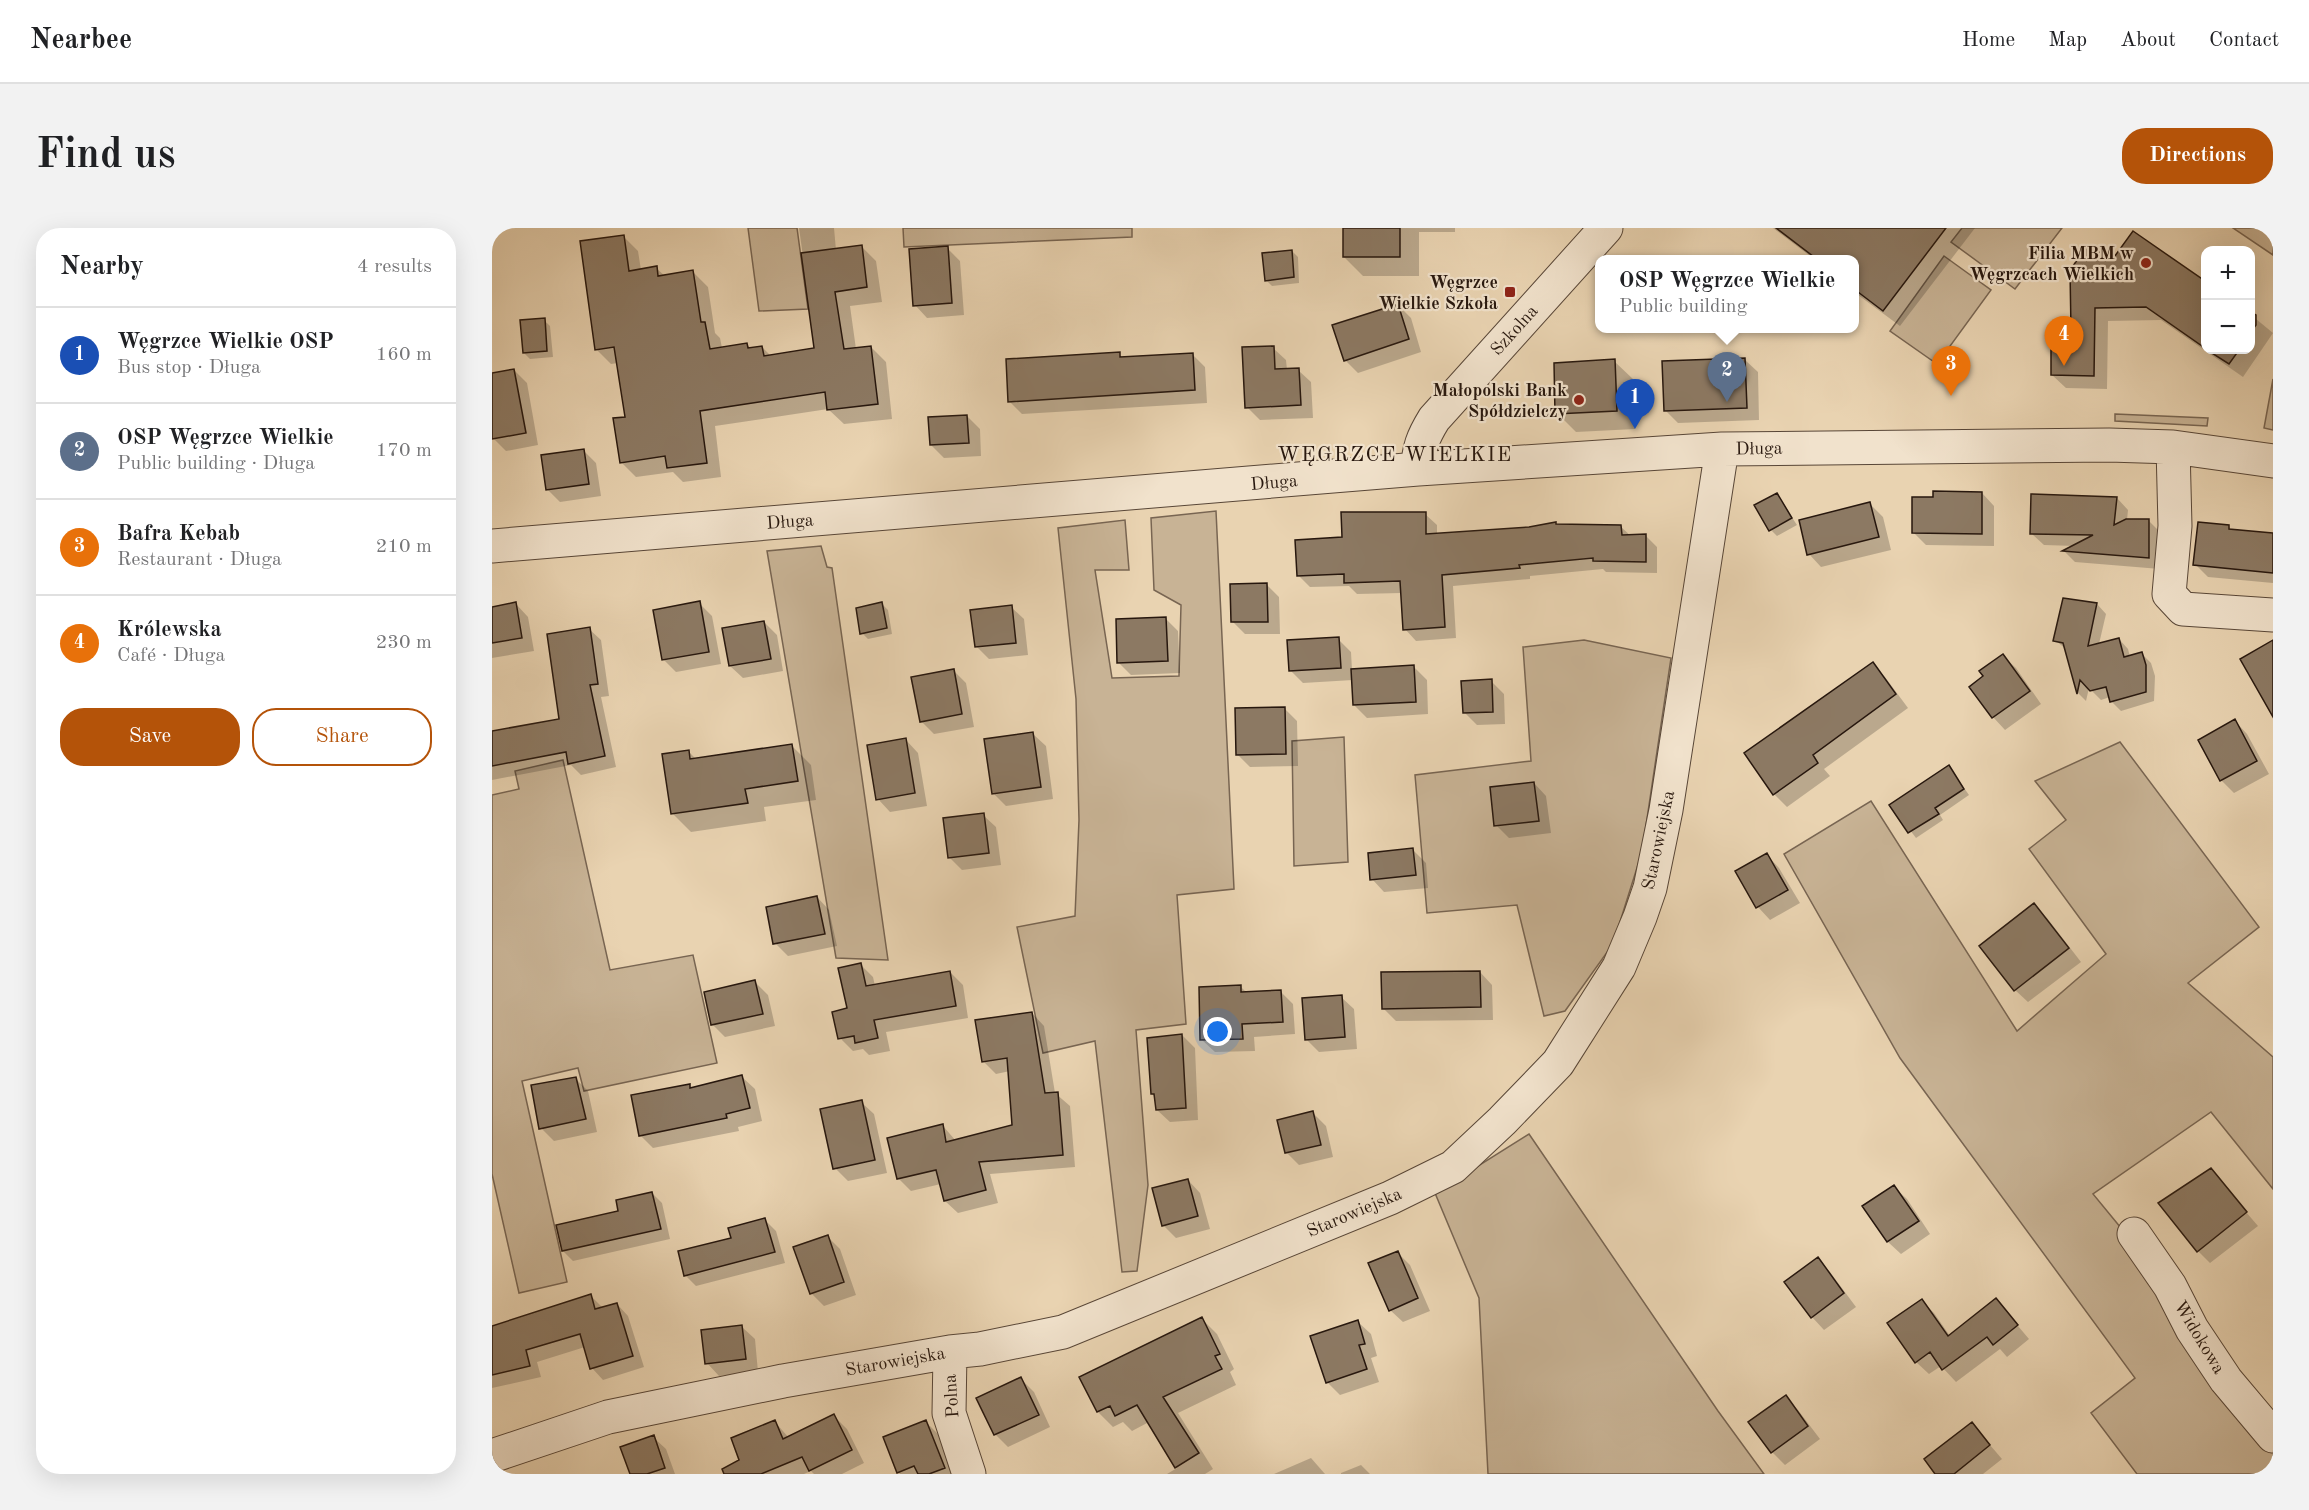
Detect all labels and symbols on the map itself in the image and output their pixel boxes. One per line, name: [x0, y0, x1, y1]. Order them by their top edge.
place label: Filia MBM w Węgrzcach Wielkich: [1969, 245, 2134, 284]
marker: Filia MBM w Węgrzcach Wielkich: [2139, 256, 2153, 270]
place label: Węgrzce Wielkie Szkoła: [1378, 274, 1498, 313]
marker: Węgrzce Wielkie Szkoła: [1503, 285, 1517, 299]
street label: Szkolna: [1488, 302, 1542, 359]
pin: 4: [2044, 316, 2084, 366]
pin: 3: [1932, 346, 1970, 396]
pin: 2: [1708, 352, 1746, 402]
pin: 1: [1616, 380, 1654, 429]
place label: Małopolski Bank Spółdzielczy: [1433, 382, 1567, 421]
marker: Małopolski Bank Spółdzielczy: [1572, 393, 1586, 407]
street label: Długa: [1735, 440, 1783, 458]
district label: WĘGRZCE WIELKIE: [1277, 445, 1513, 466]
street label: Długa: [1250, 472, 1299, 494]
street label: Długa: [766, 511, 814, 533]
street label: Starowiejska: [1640, 789, 1678, 892]
your location: [1203, 1017, 1232, 1046]
street label: Starowiejska: [1304, 1185, 1405, 1241]
street label: Widokowa: [2170, 1298, 2228, 1377]
street label: Starowiejska: [844, 1344, 947, 1380]
street label: Polna: [941, 1373, 963, 1418]

